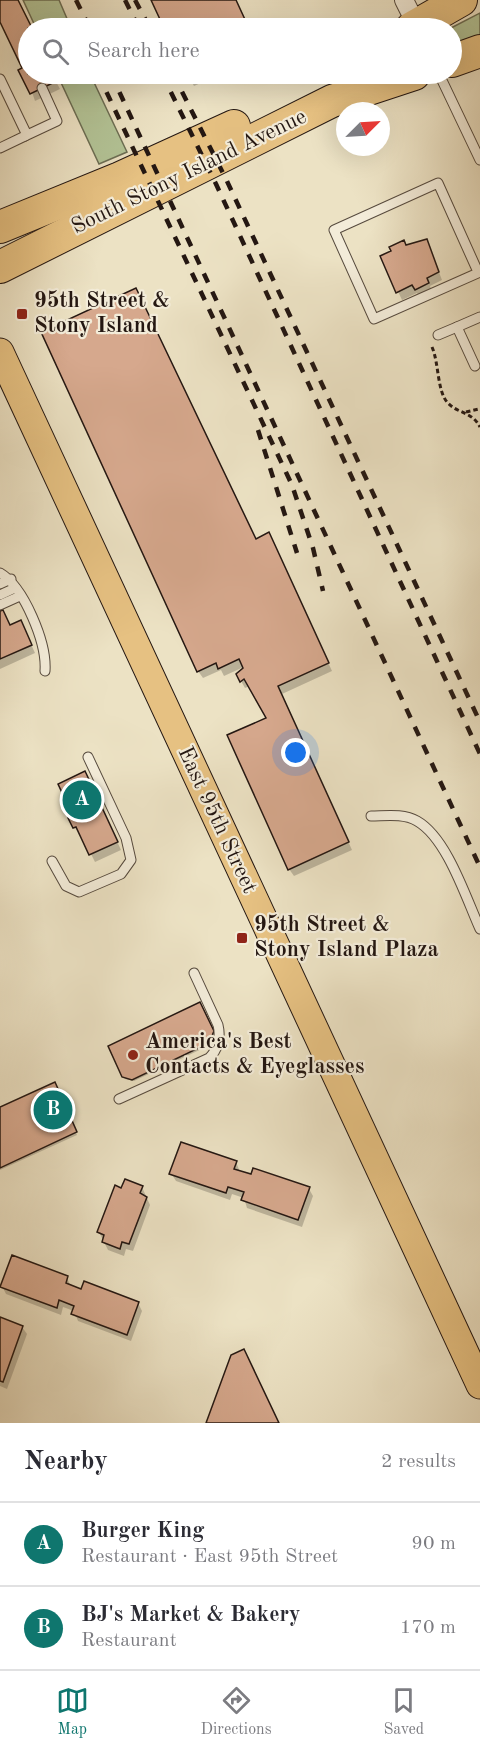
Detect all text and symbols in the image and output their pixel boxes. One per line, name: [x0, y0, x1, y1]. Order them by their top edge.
search box: [18, 18, 462, 84]
icon: search: [39, 35, 72, 68]
text: Search here: [87, 40, 200, 62]
north arrow: [336, 102, 390, 156]
street label: South Stony Island Avenue: [68, 105, 310, 239]
place label: 95th Street & Stony Island: [34, 290, 169, 337]
marker: 95th Street & Stony Island: [15, 307, 29, 321]
your location: [281, 738, 310, 767]
street label: East 95th Street: [173, 743, 261, 897]
pin: A: [62, 778, 101, 822]
place label: 95th Street & Stony Island Plaza: [254, 914, 439, 961]
marker: 95th Street & Stony Island Plaza: [235, 931, 249, 945]
place label: America's Best Contacts & Eyeglasses: [145, 1031, 364, 1078]
marker: America's Best Contacts & Eyeglasses: [126, 1048, 140, 1062]
pin: B: [34, 1088, 72, 1132]
text: Nearby: [24, 1449, 108, 1475]
text: 2 results: [381, 1452, 456, 1472]
text: Burger King: [81, 1520, 204, 1542]
text: A: [36, 1534, 51, 1554]
text: 90 m: [411, 1534, 456, 1554]
text: Restaurant · East 95th Street: [81, 1547, 338, 1567]
text: BJ's Market & Bakery: [81, 1604, 301, 1626]
text: B: [36, 1618, 51, 1638]
text: 170 m: [400, 1618, 456, 1638]
text: Restaurant: [81, 1631, 177, 1651]
tab: Map: [56, 1684, 89, 1740]
tab: Directions: [201, 1684, 272, 1740]
tab: Saved: [383, 1684, 424, 1740]

